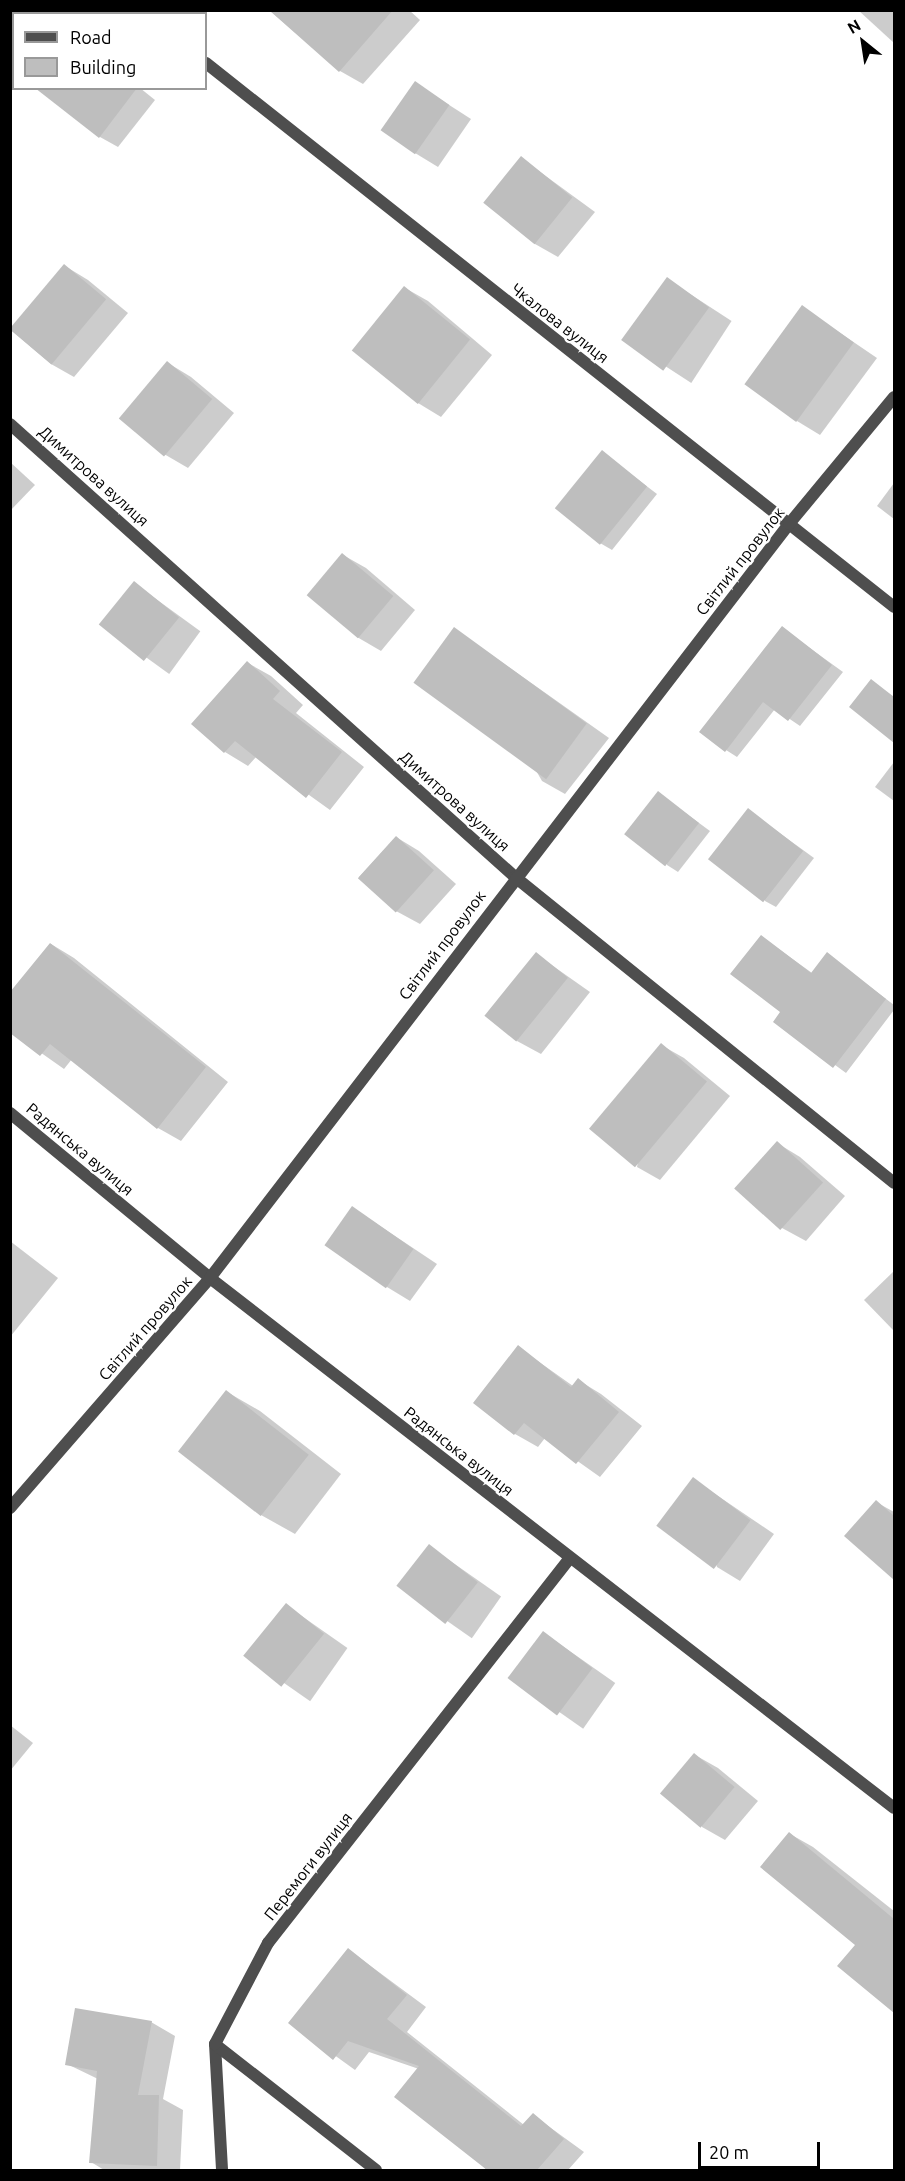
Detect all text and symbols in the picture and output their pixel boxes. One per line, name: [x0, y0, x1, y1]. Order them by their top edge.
legend: [12, 12, 207, 90]
north arrow: [833, 12, 893, 72]
text: N: [844, 16, 864, 37]
text: Road: [70, 27, 112, 47]
text: Building: [70, 57, 136, 77]
street label: Чкалова вулиця: [507, 279, 613, 367]
street label: Димитрова вулиця: [35, 422, 153, 530]
street label: Світлий провулок: [692, 503, 788, 619]
street label: Димитрова вулиця: [396, 747, 514, 855]
street label: Світлий провулок: [395, 886, 489, 1004]
street label: Радянська вулиця: [23, 1099, 137, 1199]
street label: Світлий провулок: [94, 1272, 196, 1384]
street label: Радянська вулиця: [400, 1402, 518, 1500]
street label: Перемоги вулиця: [260, 1808, 356, 1924]
scale bar: [701, 2130, 822, 2168]
text: 20 m: [709, 2142, 749, 2162]

